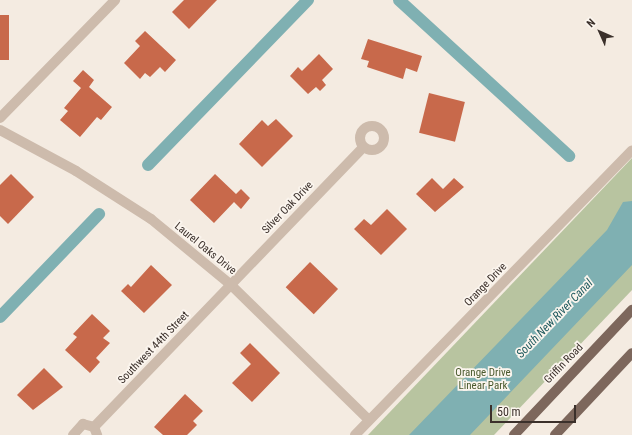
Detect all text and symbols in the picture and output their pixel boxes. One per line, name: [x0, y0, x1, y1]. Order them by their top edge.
north arrow: [580, 12, 620, 52]
text: N: [584, 16, 598, 30]
street label: Silver Oak Drive: [260, 179, 316, 237]
street label: Laurel Oaks Drive: [171, 220, 239, 278]
street label: Orange Drive: [462, 260, 510, 310]
water label: South New River Canal: [514, 277, 596, 361]
street label: Southwest 44th Street: [116, 309, 192, 387]
street label: Griffin Road: [542, 341, 586, 387]
park label: Orange Drive Linear Park: [455, 367, 511, 393]
scale bar: [492, 397, 578, 423]
text: 50 m: [497, 405, 521, 419]

